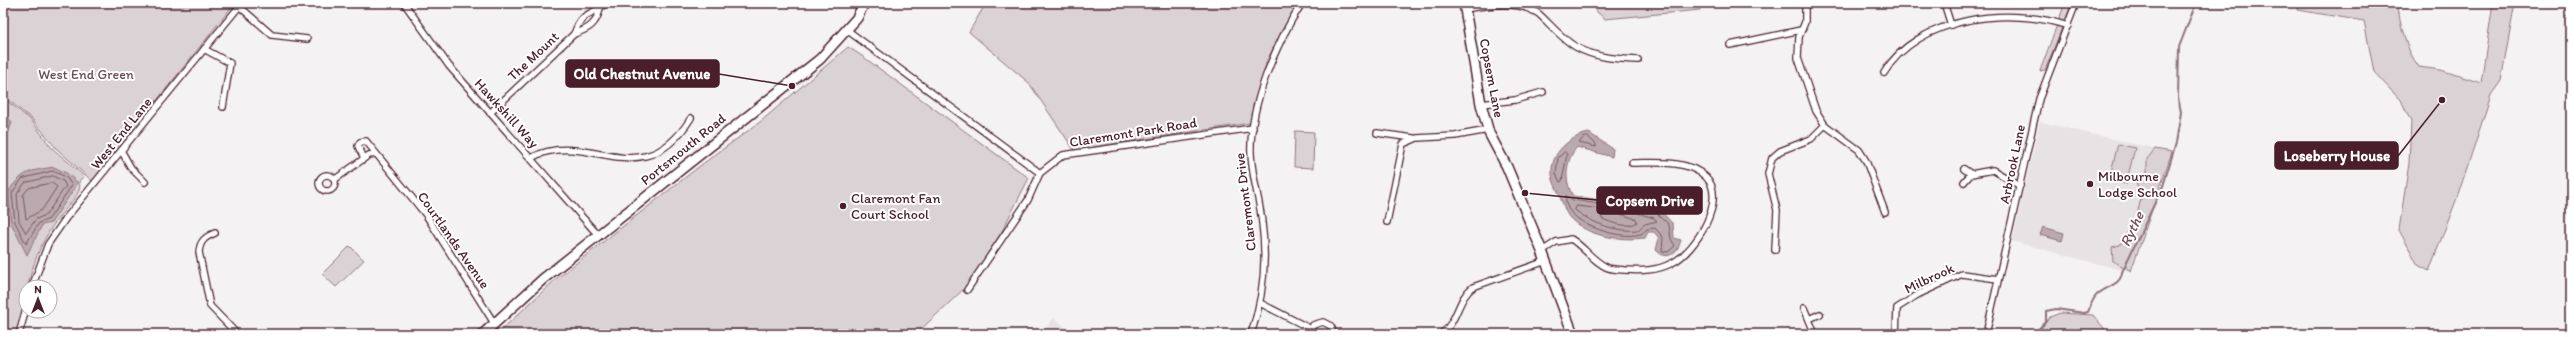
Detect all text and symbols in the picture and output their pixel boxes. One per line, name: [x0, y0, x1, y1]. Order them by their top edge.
street label: The Mount: [504, 28, 563, 84]
street label: Copsem Lane: [1476, 37, 1508, 119]
callout: Old Chestnut Avenue: [566, 60, 719, 87]
text: Old Chestnut Avenue: [574, 65, 711, 83]
park label: West End Green: [38, 66, 134, 83]
street label: Hawkshill Way: [471, 75, 543, 152]
street label: West End Lane: [87, 94, 156, 173]
street label: Portsmouth Road: [637, 110, 729, 189]
street label: Claremont Park Road: [1068, 114, 1198, 151]
street label: Arbrook Lane: [1996, 123, 2029, 205]
callout: Loseberry House: [2275, 142, 2398, 169]
text: Loseberry House: [2284, 147, 2390, 166]
street label: Claremont Drive: [1231, 151, 1260, 252]
place label: Milbourne Lodge School: [2098, 168, 2177, 201]
marker: Milbourne Lodge School: [2085, 179, 2095, 189]
callout: Copsem Drive: [1597, 187, 1702, 214]
street label: Courtlands Avenue: [414, 189, 494, 292]
place label: Claremont Fan Court School: [851, 190, 940, 223]
text: Copsem Drive: [1606, 192, 1694, 211]
marker: Claremont Fan Court School: [838, 201, 848, 211]
water label: Rythe: [2116, 208, 2148, 249]
street label: Milbrook: [1902, 259, 1957, 297]
north arrow: [18, 279, 58, 319]
text: N: [34, 283, 42, 296]

